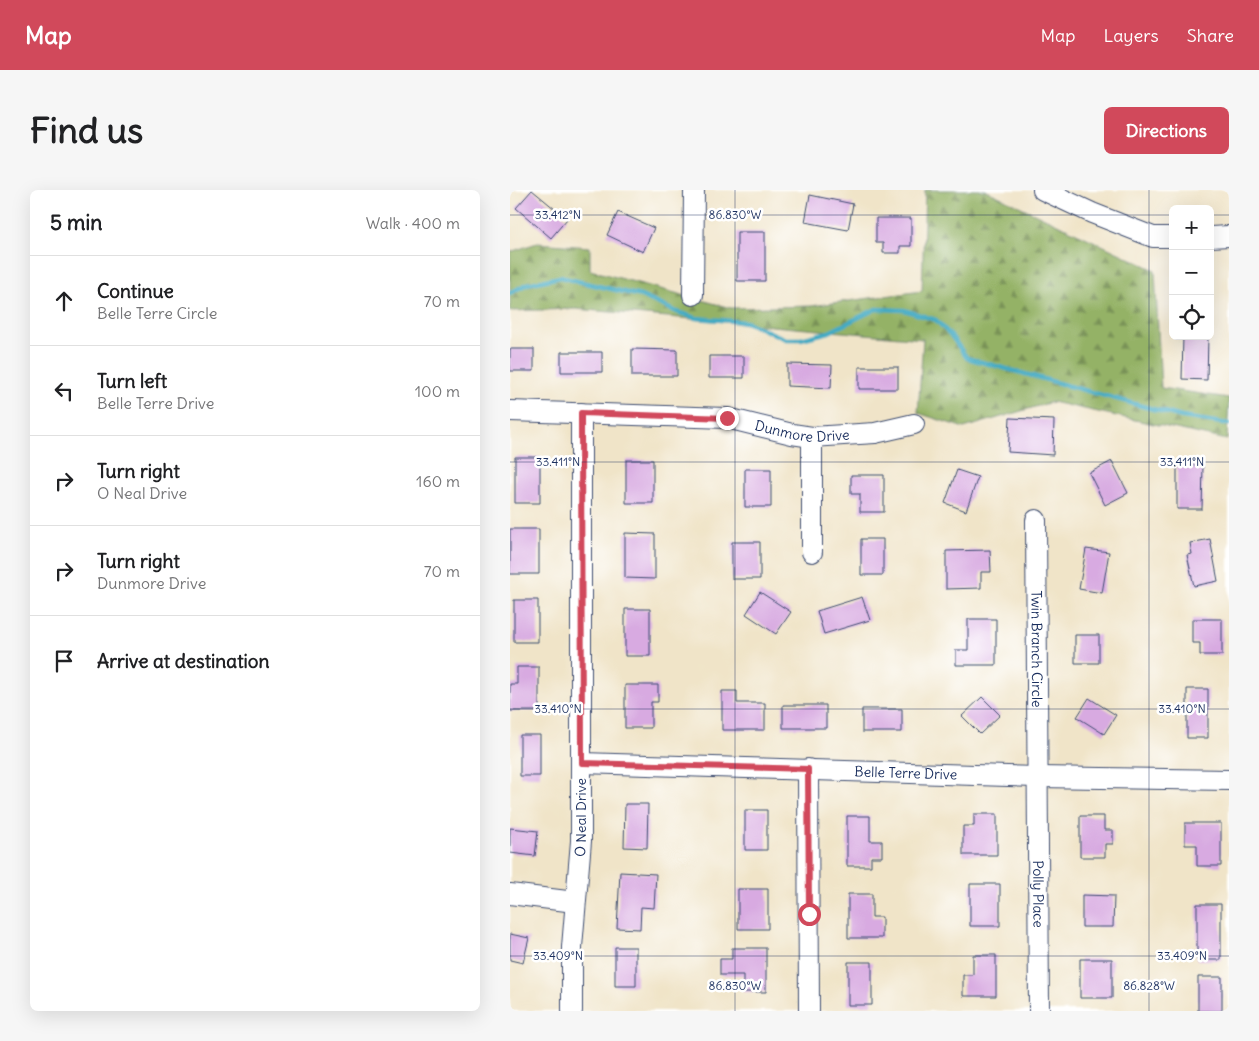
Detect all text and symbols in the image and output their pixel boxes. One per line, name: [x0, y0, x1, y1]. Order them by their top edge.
text: Map: [25, 20, 72, 50]
text: Map: [1040, 24, 1075, 47]
text: Layers: [1103, 24, 1159, 47]
text: Share: [1187, 24, 1234, 47]
button: Directions: [1104, 107, 1229, 154]
text: Find us: [30, 108, 143, 152]
map controls: [1169, 205, 1214, 340]
button: +: [1169, 205, 1214, 250]
text: 33.412°N: [535, 207, 581, 222]
text: 86.830°W: [709, 207, 762, 222]
text: 5 min: [50, 209, 102, 236]
text: Walk · 400 m: [366, 213, 460, 233]
button: −: [1169, 250, 1214, 295]
text: Continue: [97, 279, 174, 303]
icon: ahead: [50, 287, 78, 315]
text: 70 m: [424, 291, 460, 311]
button: locate: [1169, 295, 1214, 340]
text: Belle Terre Circle: [97, 303, 217, 323]
text: Turn left: [97, 369, 167, 393]
icon: left: [50, 377, 78, 405]
text: 100 m: [415, 381, 460, 401]
text: Belle Terre Drive: [97, 393, 214, 413]
route end: [716, 407, 739, 430]
street label: Dunmore Drive: [753, 416, 850, 446]
text: 33.411°N: [536, 454, 580, 469]
text: 33.411°N: [1160, 454, 1204, 469]
text: Turn right: [97, 459, 180, 483]
icon: right: [50, 467, 78, 495]
text: 160 m: [416, 471, 460, 491]
text: O Neal Drive: [97, 483, 187, 503]
text: Turn right: [97, 549, 180, 573]
icon: right: [50, 557, 78, 585]
text: 70 m: [424, 561, 460, 581]
text: Dunmore Drive: [97, 573, 206, 593]
street label: Twin Branch Circle: [1027, 590, 1046, 708]
icon: arrive: [50, 647, 78, 675]
text: Arrive at destination: [97, 649, 270, 673]
text: 33.410°N: [534, 701, 582, 716]
text: 33.410°N: [1158, 701, 1206, 716]
street label: Belle Terre Drive: [854, 762, 958, 784]
street label: O Neal Drive: [571, 778, 590, 858]
street label: Polly Place: [1029, 860, 1047, 928]
route start: [798, 903, 821, 926]
text: 33.409°N: [533, 948, 583, 963]
text: 33.409°N: [1157, 948, 1207, 963]
text: 86.830°W: [709, 978, 762, 993]
text: 86.828°W: [1123, 978, 1175, 993]

